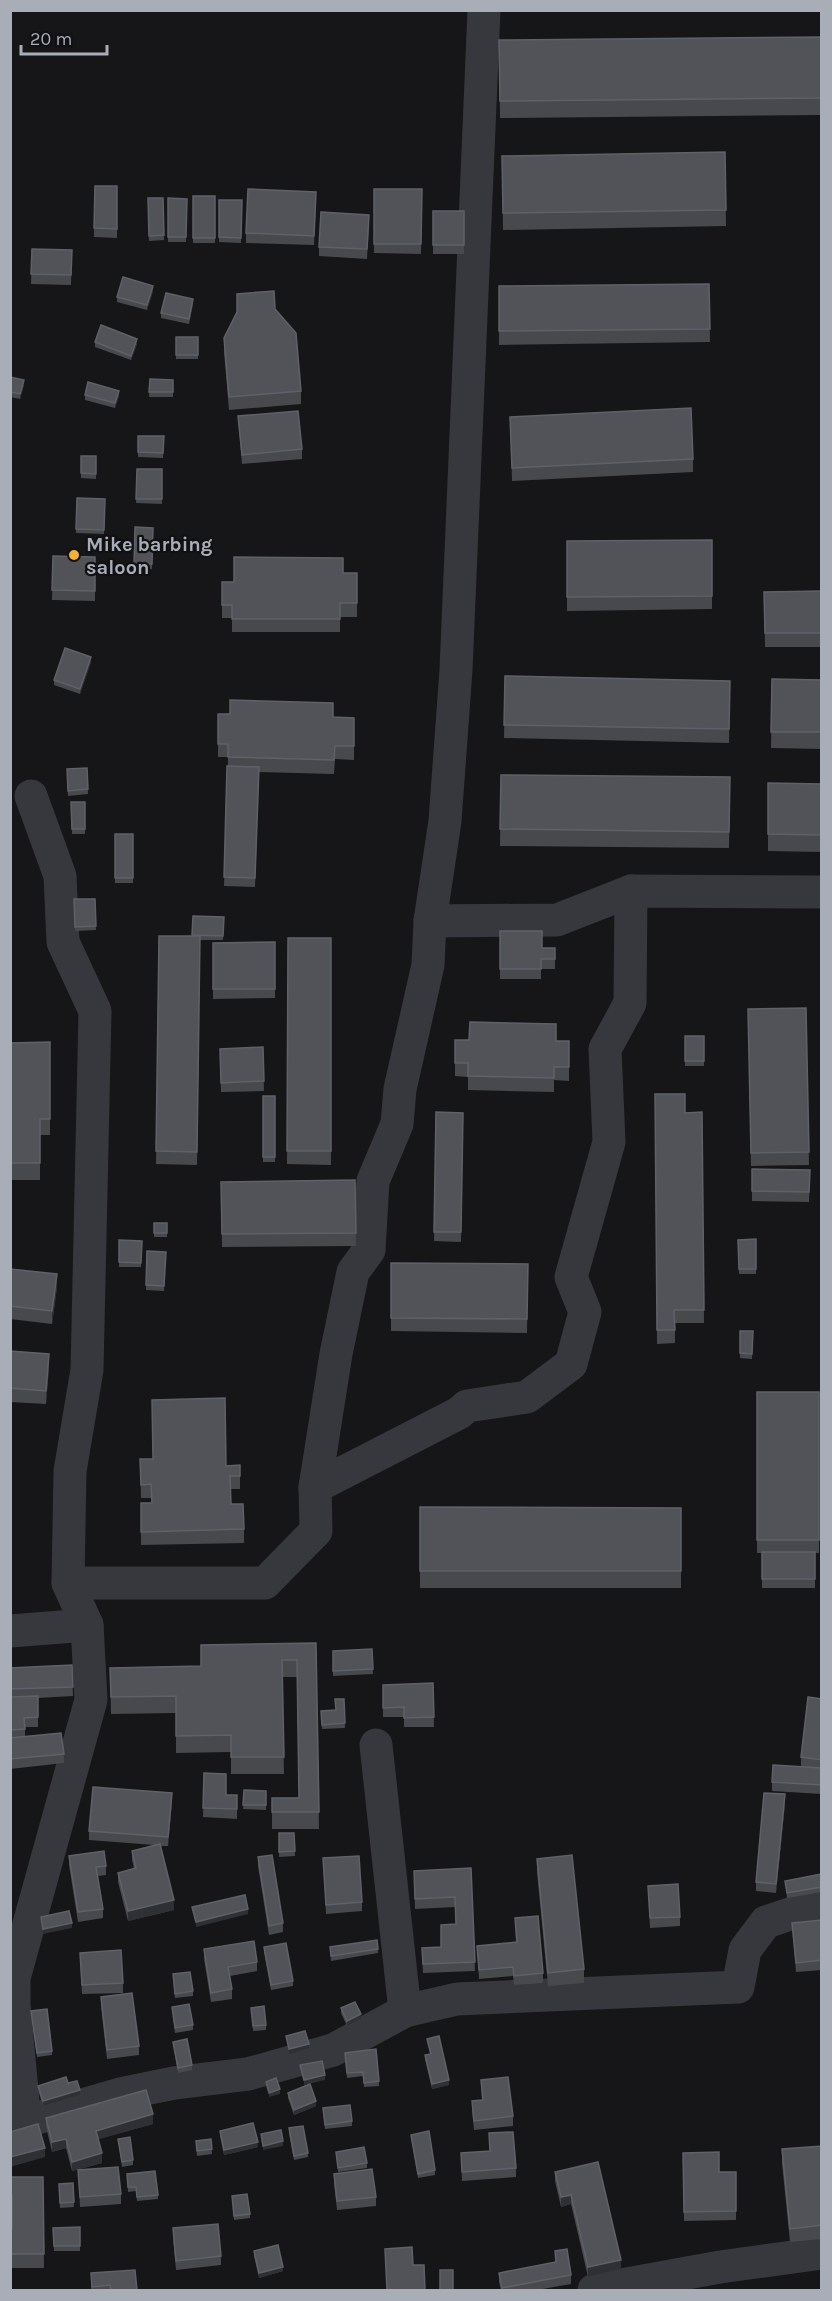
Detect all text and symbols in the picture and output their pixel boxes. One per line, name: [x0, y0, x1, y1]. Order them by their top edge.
scale bar: [21, 18, 106, 56]
text: 20 m: [30, 28, 72, 50]
place label: Mike barbing saloon: [86, 533, 213, 579]
marker: Mike barbing saloon: [67, 548, 81, 562]

